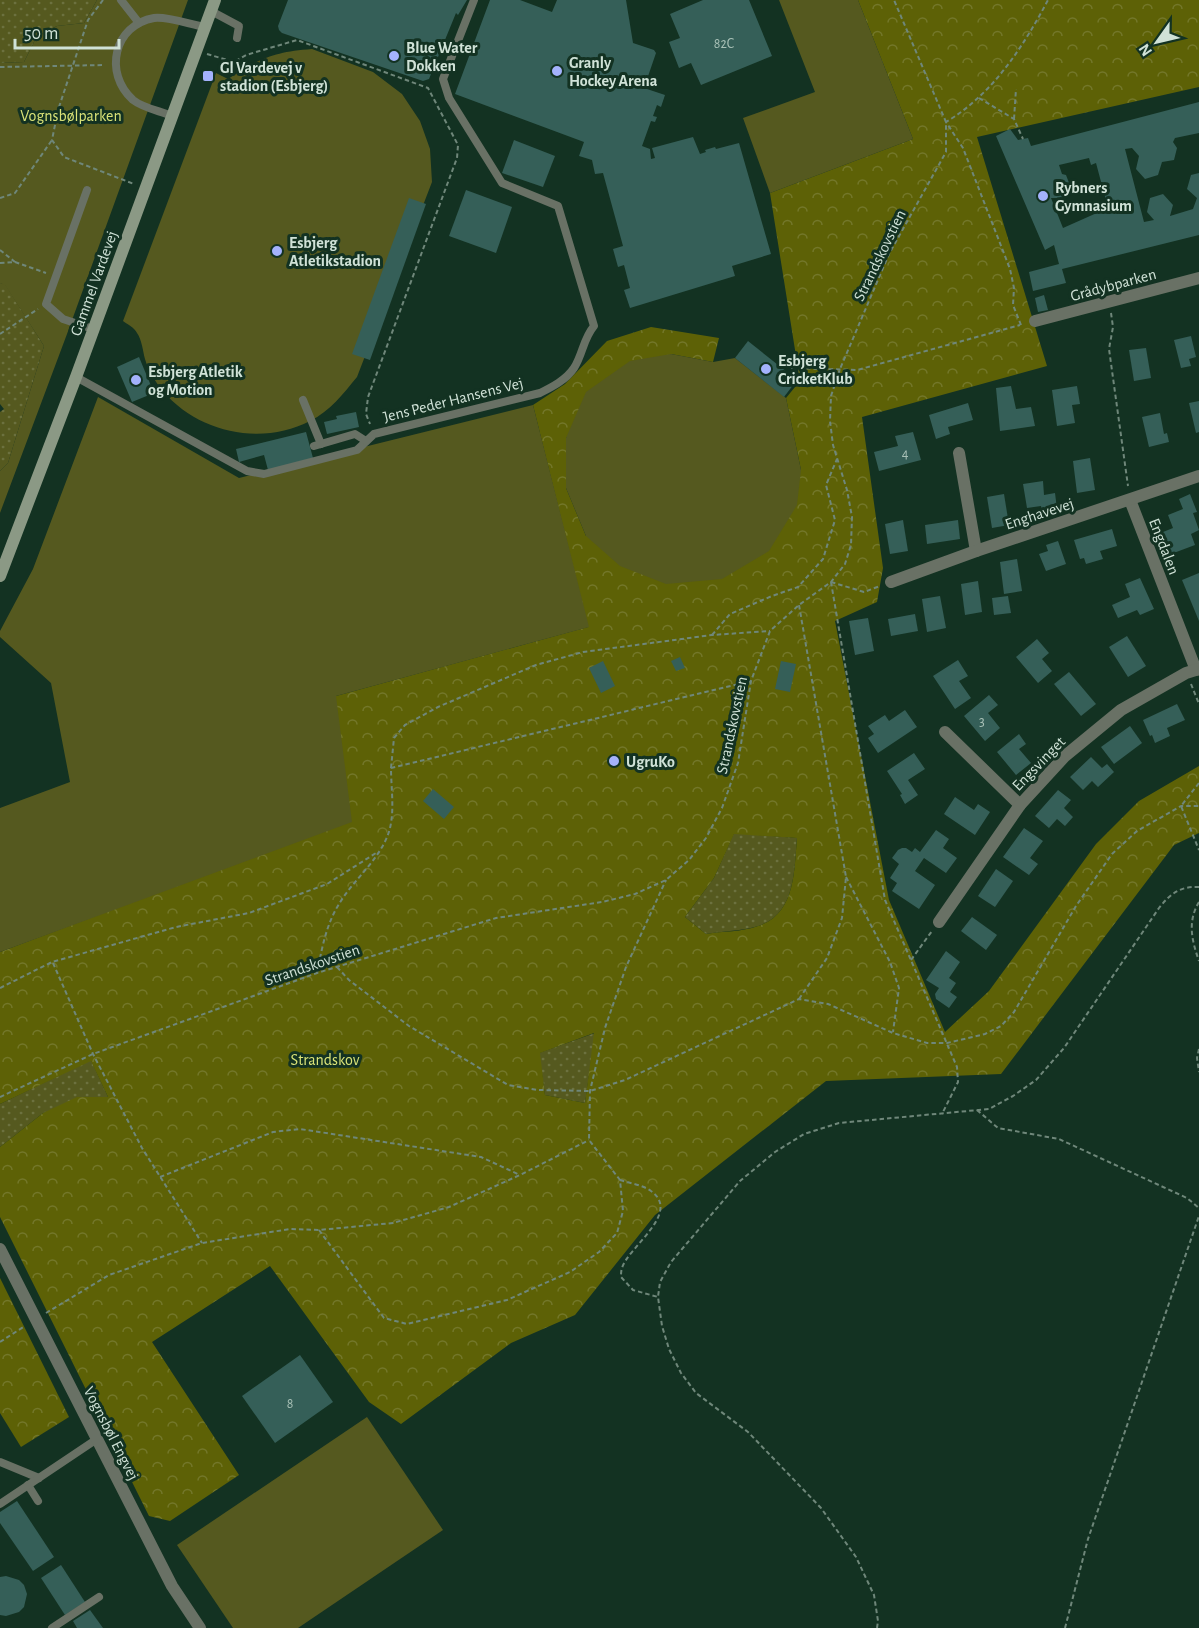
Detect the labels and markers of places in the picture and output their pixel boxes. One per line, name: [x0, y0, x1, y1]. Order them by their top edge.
place label: Blue Water Dokken: [406, 40, 478, 74]
marker: Blue Water Dokken: [387, 49, 401, 63]
place label: Granly Hockey Arena: [569, 55, 658, 90]
place label: Gl Vardevej v stadion (Esbjerg): [220, 60, 328, 95]
marker: Granly Hockey Arena: [550, 64, 564, 78]
marker: Gl Vardevej v stadion (Esbjerg): [201, 69, 215, 83]
place label: Rybners Gymnasium: [1055, 180, 1132, 215]
marker: Rybners Gymnasium: [1036, 189, 1050, 203]
place label: Esbjerg Atletikstadion: [289, 235, 381, 269]
marker: Esbjerg Atletikstadion: [270, 244, 284, 258]
place label: Esbjerg CricketKlub: [778, 353, 853, 387]
marker: Esbjerg CricketKlub: [759, 362, 773, 376]
place label: Esbjerg Atletik og Motion: [148, 364, 243, 398]
marker: Esbjerg Atletik og Motion: [129, 373, 143, 387]
marker: UgruKo: [607, 754, 621, 768]
place label: UgruKo: [626, 754, 675, 770]

